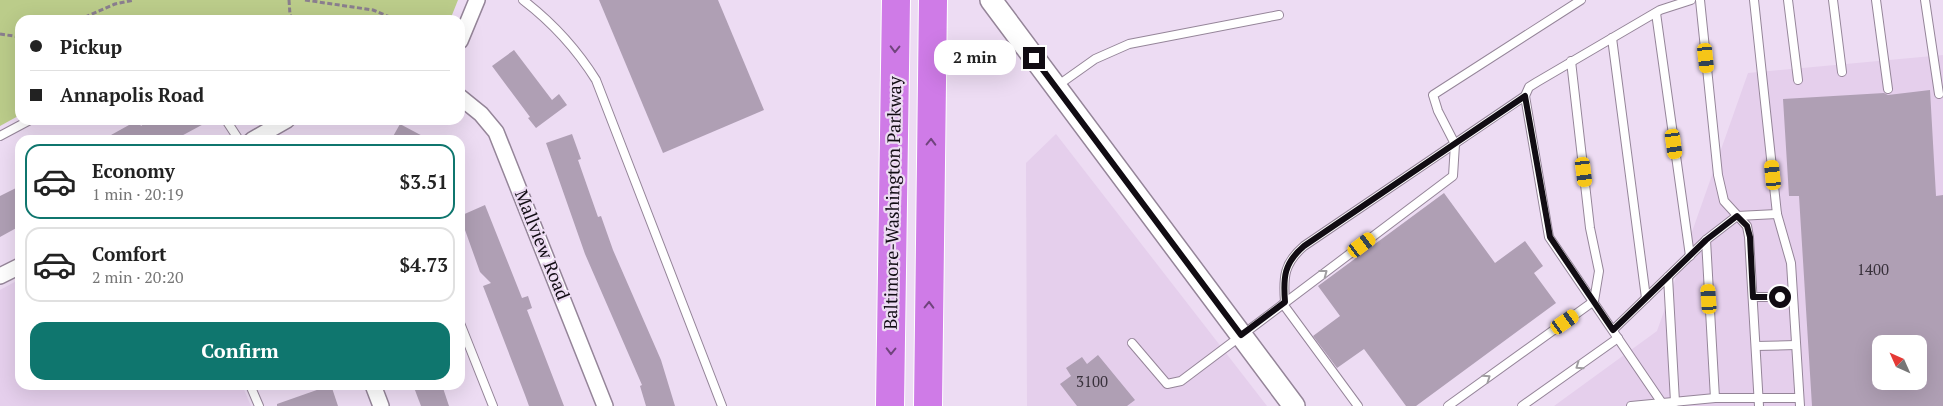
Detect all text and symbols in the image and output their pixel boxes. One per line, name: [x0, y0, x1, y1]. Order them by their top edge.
text: Pickup: [60, 34, 122, 59]
callout: 2 min: [934, 40, 1016, 76]
car: [1696, 42, 1715, 74]
one-way arrow: [890, 45, 900, 53]
text: 2 min: [953, 46, 997, 68]
route end: [1023, 47, 1045, 69]
street label: Baltimore-Washington Parkway: [878, 75, 906, 330]
text: Annapolis Road: [60, 82, 204, 107]
car: [1664, 128, 1683, 160]
one-way arrow: [926, 138, 937, 146]
car: [1574, 156, 1593, 188]
text: Economy: [92, 158, 175, 183]
icon: car: [32, 159, 77, 204]
car: [1763, 159, 1782, 191]
text: $3.51: [399, 169, 448, 194]
text: 1 min · 20:19: [92, 183, 184, 205]
street label: Mallview Road: [510, 186, 576, 303]
car: [1345, 230, 1378, 260]
text: Comfort: [92, 241, 167, 266]
icon: car: [32, 242, 77, 287]
text: $4.73: [399, 252, 448, 277]
house number: 1400: [1857, 259, 1889, 279]
text: 2 min · 20:20: [92, 266, 184, 288]
one-way arrow: [1318, 270, 1328, 279]
car: [1700, 284, 1717, 314]
route start: [1769, 286, 1791, 308]
one-way arrow: [924, 301, 934, 308]
car: [1548, 307, 1581, 337]
button: Confirm: [30, 322, 450, 380]
north arrow: [1872, 335, 1928, 390]
map controls: [1872, 335, 1927, 390]
one-way arrow: [886, 348, 896, 355]
one-way arrow: [1575, 360, 1584, 369]
house number: 3100: [1076, 371, 1108, 391]
one-way arrow: [1481, 375, 1491, 384]

